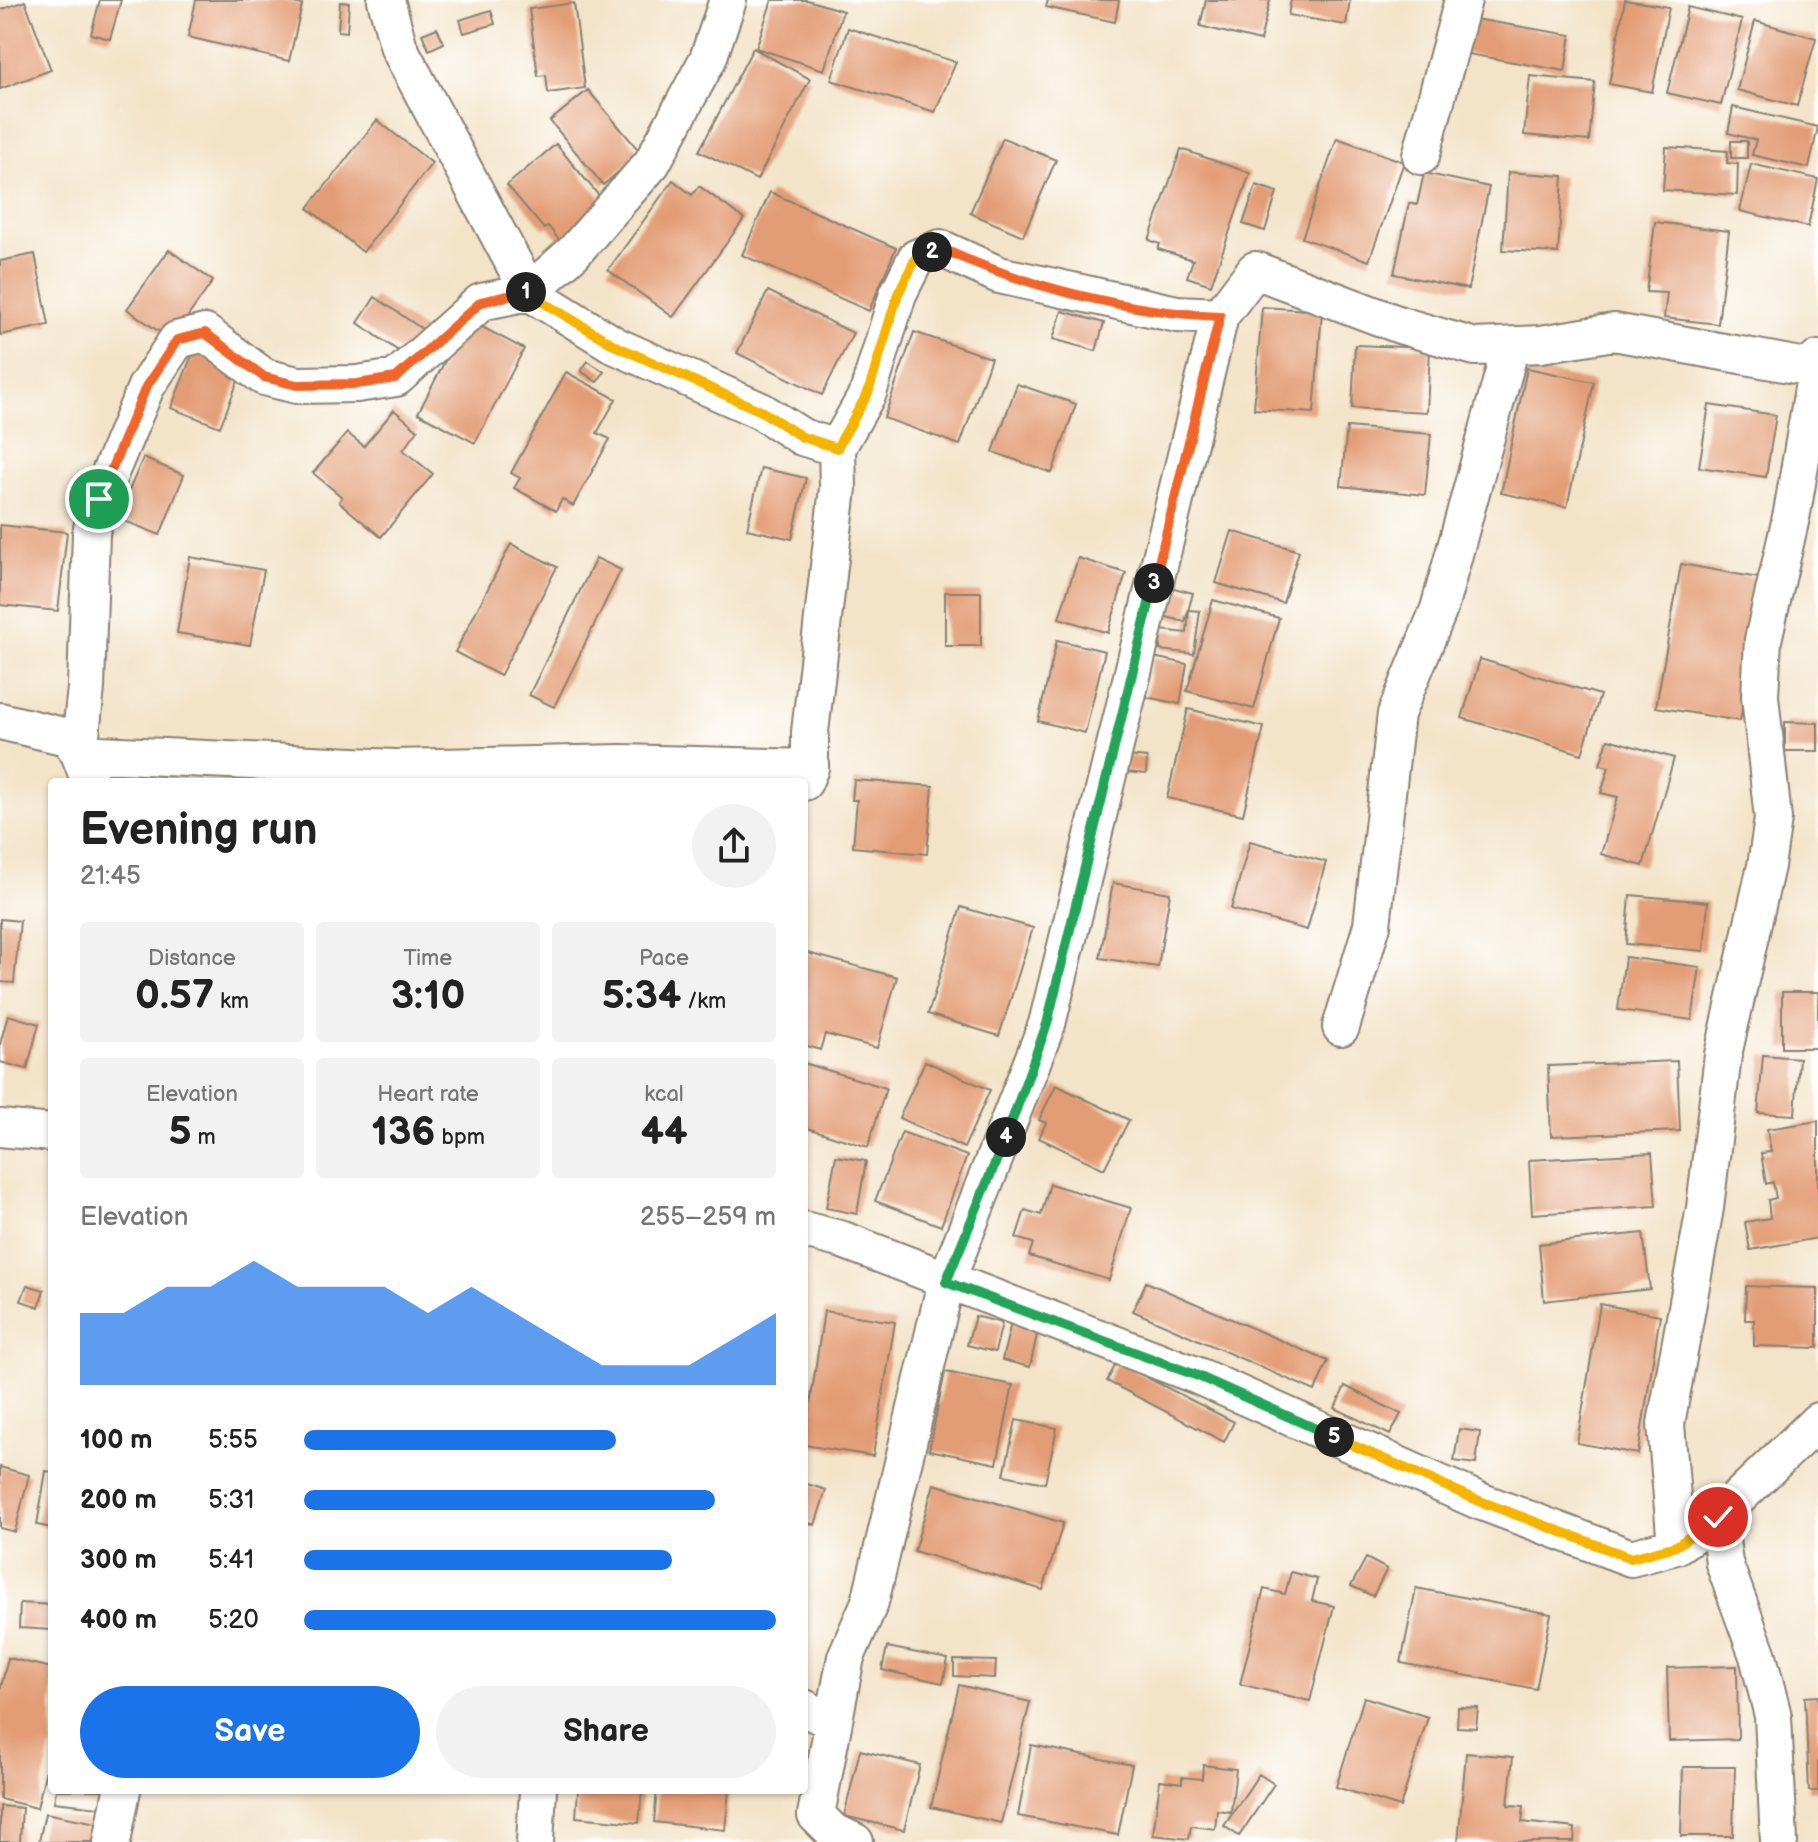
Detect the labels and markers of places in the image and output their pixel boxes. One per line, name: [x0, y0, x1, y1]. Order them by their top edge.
pin: 2: [912, 232, 952, 272]
pin: 1: [506, 272, 546, 312]
pin: [65, 465, 133, 533]
pin: 3: [1134, 563, 1174, 603]
pin: 4: [986, 1117, 1026, 1157]
pin: 5: [1314, 1417, 1354, 1457]
pin: [1684, 1483, 1752, 1551]

